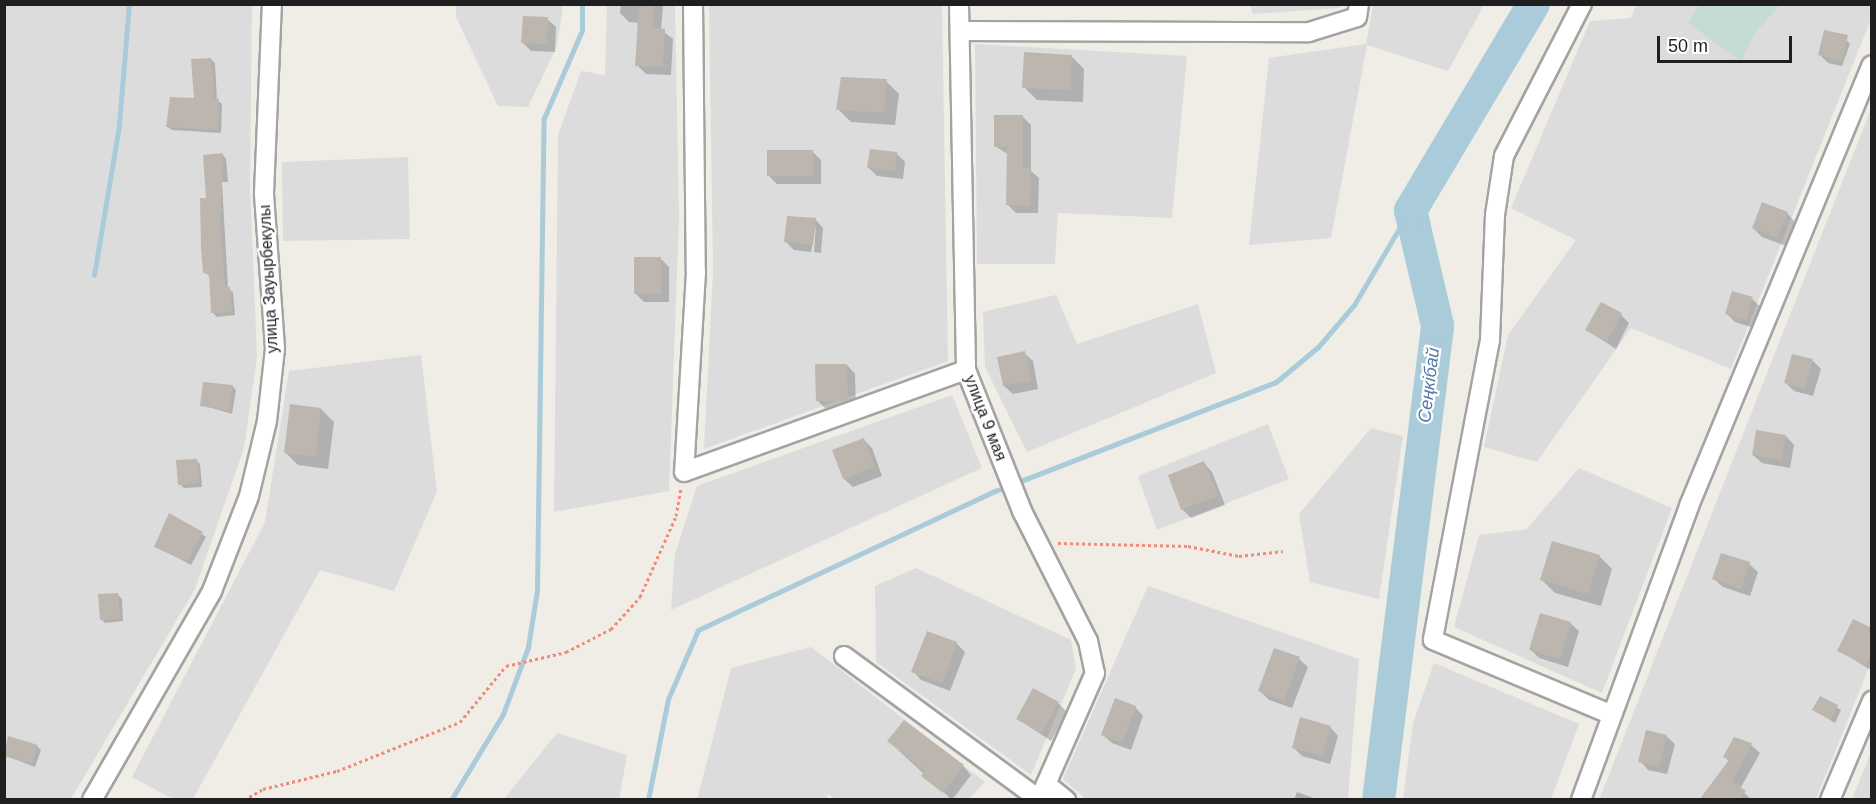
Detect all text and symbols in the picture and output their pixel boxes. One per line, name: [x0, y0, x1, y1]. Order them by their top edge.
scale bar: [1660, 24, 1795, 62]
text: 50 m: [1668, 36, 1708, 56]
street label: улица Зауырбекулы: [256, 204, 282, 354]
water label: Сеңкібай: [1414, 346, 1444, 424]
street label: улица 9 мая: [960, 372, 1010, 464]

